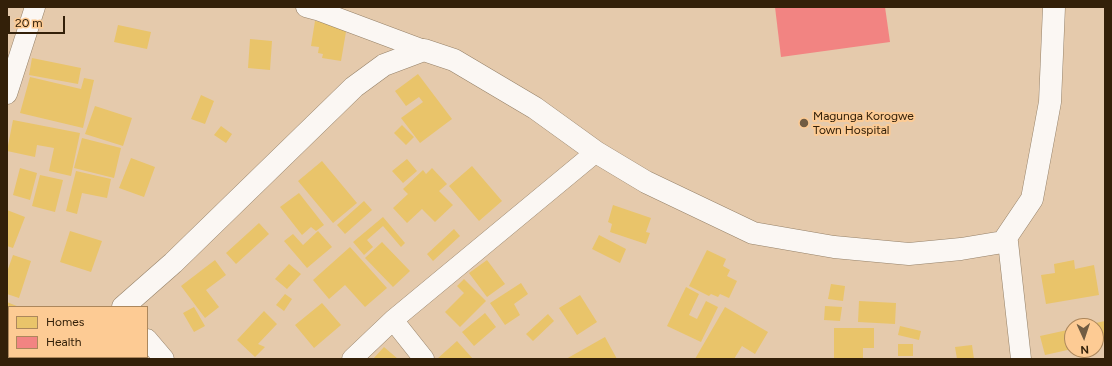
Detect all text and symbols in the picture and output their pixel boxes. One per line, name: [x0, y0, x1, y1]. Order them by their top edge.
scale bar: [10, 8, 67, 34]
text: 20 m: [15, 16, 43, 30]
place label: Magunga Korogwe Town Hospital: [813, 109, 914, 137]
marker: Magunga Korogwe Town Hospital: [798, 117, 810, 129]
legend: [8, 306, 148, 358]
text: Homes: [46, 315, 84, 329]
north arrow: [1064, 318, 1104, 358]
text: Health: [46, 335, 82, 349]
text: N: [1080, 343, 1089, 356]

